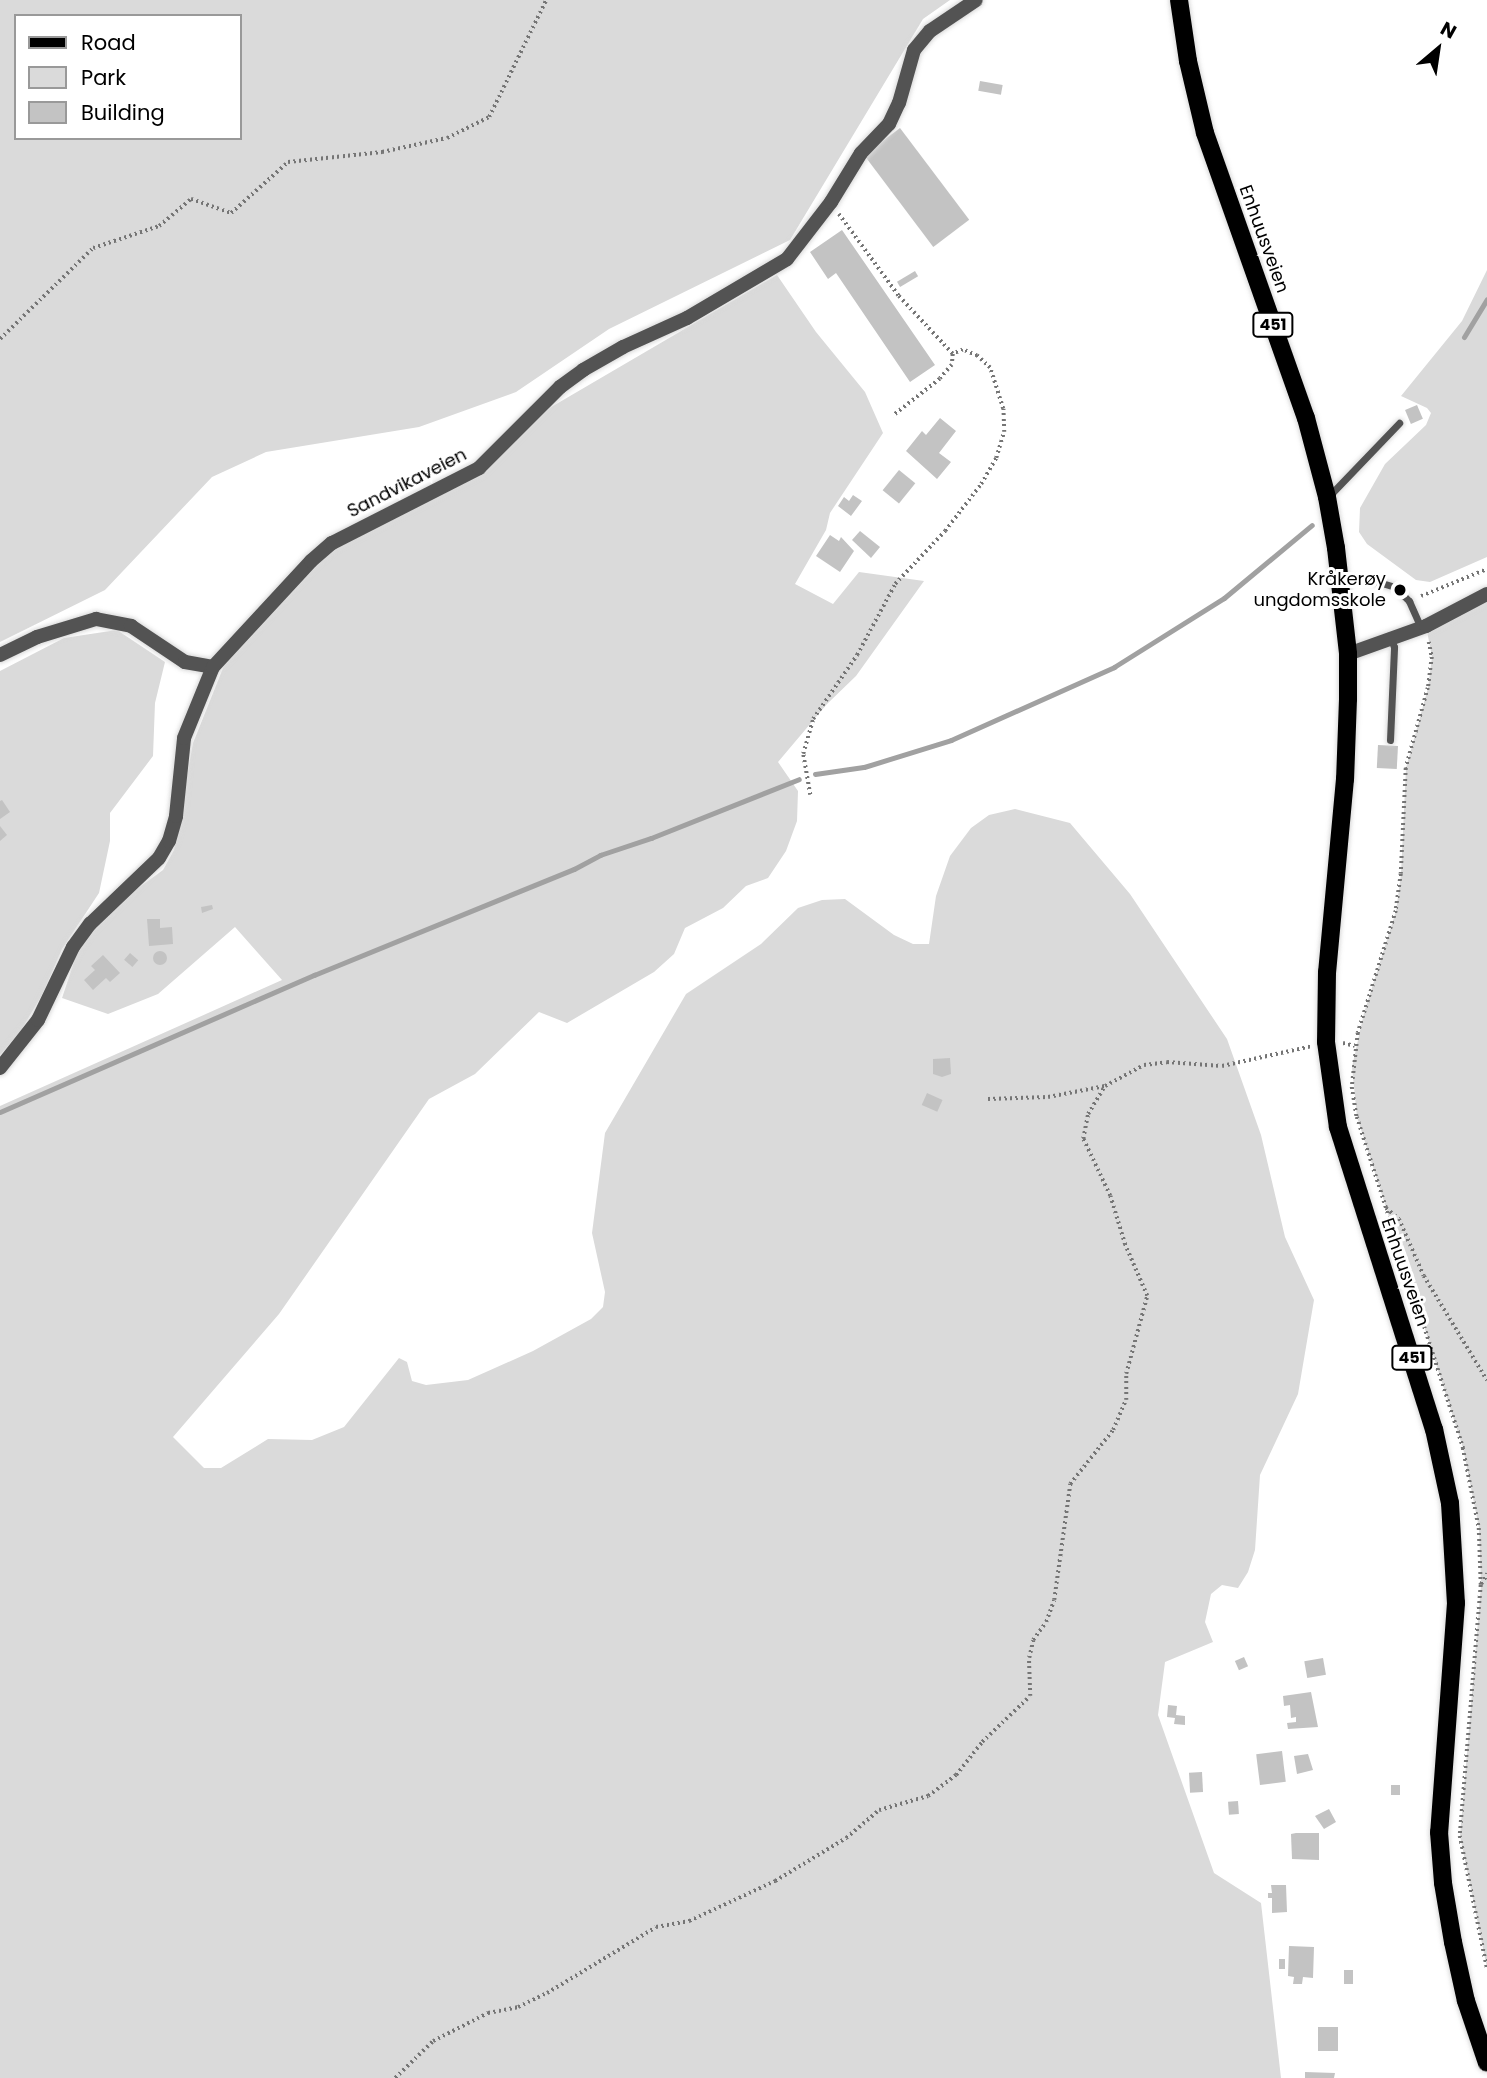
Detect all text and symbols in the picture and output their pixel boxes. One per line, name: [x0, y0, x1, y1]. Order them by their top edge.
legend: [14, 14, 242, 140]
north arrow: [1403, 14, 1473, 84]
text: N: [1436, 15, 1461, 45]
text: Road: [81, 28, 136, 57]
text: Park: [81, 63, 126, 92]
text: Building: [81, 98, 165, 127]
street label: Enhuusveien: [1235, 182, 1293, 296]
road number: 451: [1252, 312, 1294, 338]
street label: Sandvikaveien: [344, 444, 470, 522]
place label: Kråkerøy ungdomsskole: [1253, 569, 1386, 612]
marker: Kråkerøy ungdomsskole: [1392, 582, 1408, 598]
street label: Enhuusveien: [1376, 1215, 1434, 1329]
road number: 451: [1391, 1346, 1433, 1370]

